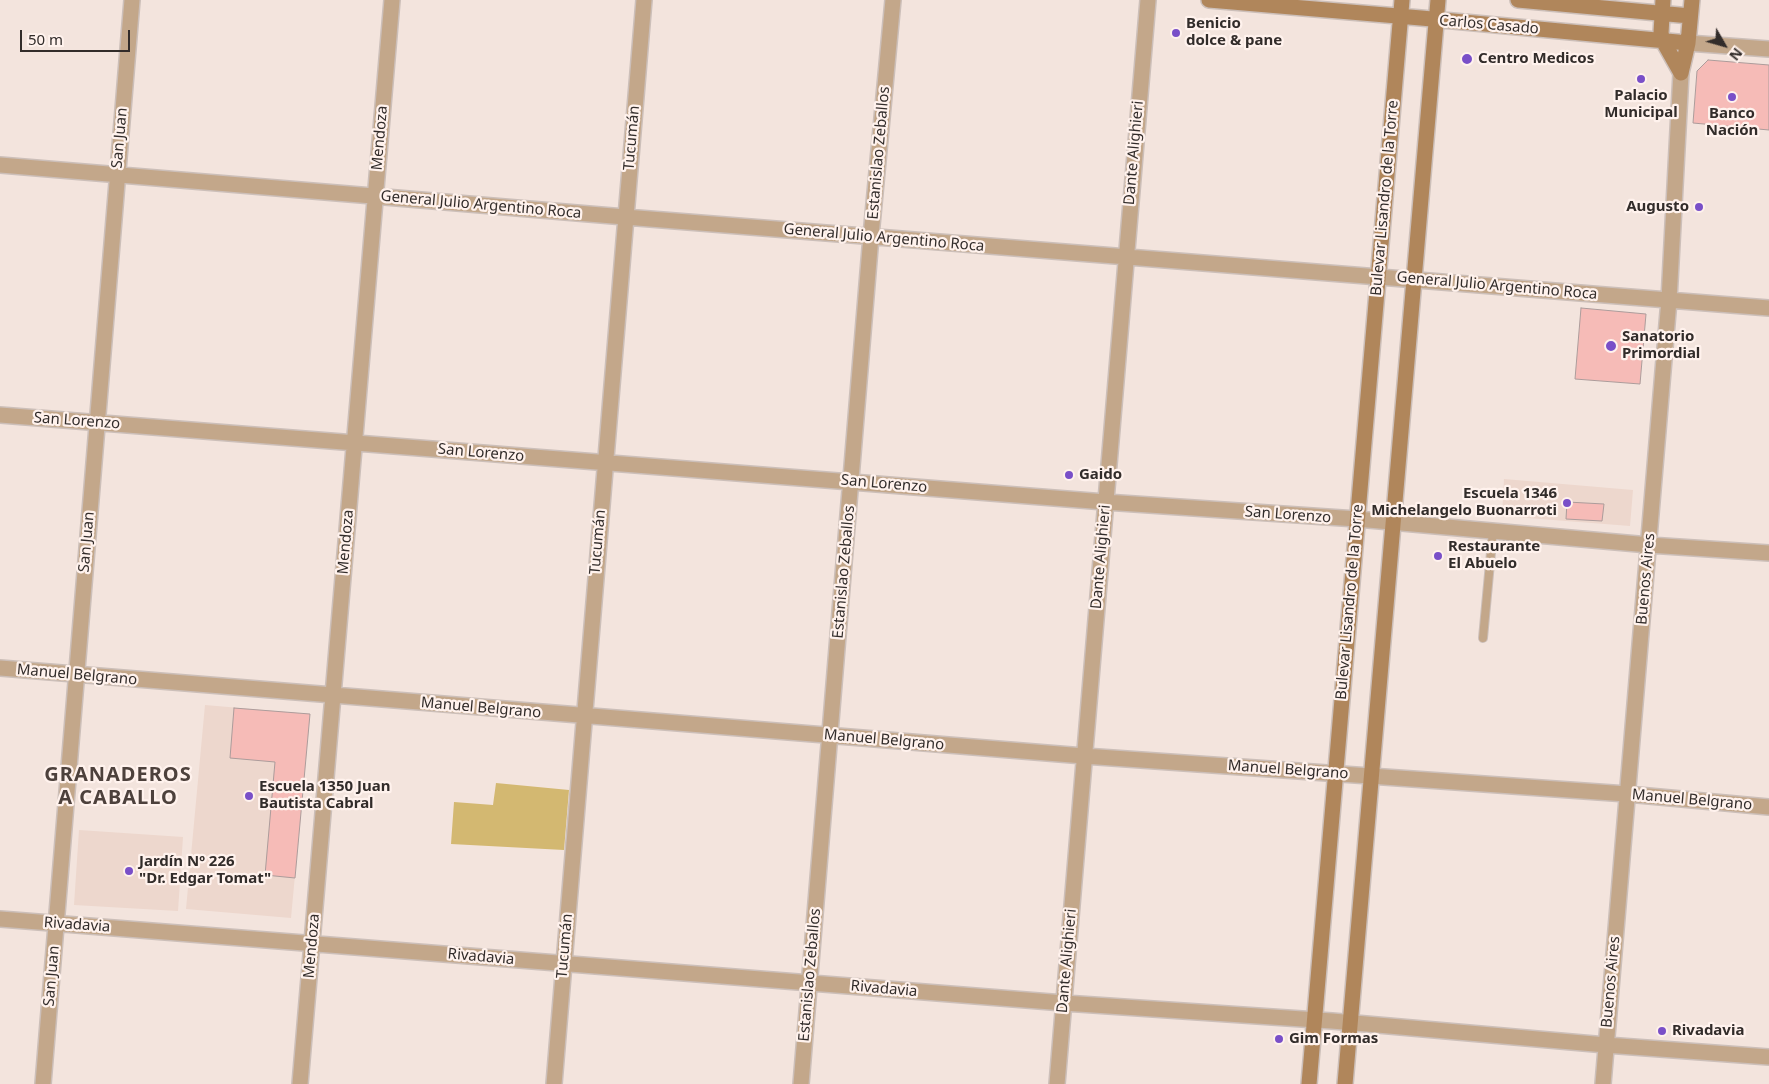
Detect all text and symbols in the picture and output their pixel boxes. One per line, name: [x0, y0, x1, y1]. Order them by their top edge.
street label: Carlos Casado: [1438, 12, 1540, 38]
place label: Benicio dolce & pane: [1186, 15, 1282, 50]
scale bar: [22, 20, 132, 52]
north arrow: [1699, 20, 1749, 70]
marker: Benicio dolce & pane: [1170, 27, 1182, 39]
text: 50 m: [28, 29, 63, 49]
text: N: [1725, 44, 1747, 65]
place label: Centro Medicos: [1478, 50, 1594, 68]
marker: Centro Medicos: [1460, 52, 1474, 66]
marker: Palacio Municipal: [1635, 73, 1647, 85]
street label: Estanislao Zeballos: [864, 86, 894, 220]
place label: Palacio Municipal: [1604, 87, 1678, 122]
marker: Banco Nación: [1726, 91, 1738, 103]
street label: Bulevar Lisandro de la Torre: [1367, 99, 1403, 297]
street label: Dante Alighieri: [1120, 100, 1148, 206]
street label: Mendoza: [368, 105, 392, 171]
street label: Tucumán: [620, 105, 644, 171]
place label: Banco Nación: [1706, 105, 1758, 140]
street label: San Juan: [108, 107, 132, 169]
street label: General Julio Argentino Roca: [380, 187, 582, 223]
place label: Augusto: [1626, 198, 1689, 216]
marker: Augusto: [1693, 201, 1705, 213]
street label: General Julio Argentino Roca: [783, 220, 985, 256]
street label: General Julio Argentino Roca: [1396, 268, 1598, 304]
place label: Sanatorio Primordial: [1622, 328, 1700, 363]
marker: Sanatorio Primordial: [1604, 339, 1618, 353]
street label: San Lorenzo: [33, 409, 121, 433]
street label: San Lorenzo: [437, 440, 525, 466]
place label: Gaido: [1079, 466, 1122, 484]
marker: Gaido: [1063, 469, 1075, 481]
street label: San Lorenzo: [840, 471, 928, 497]
place label: Escuela 1346 Michelangelo Buonarroti: [1371, 485, 1557, 520]
marker: Escuela 1346 Michelangelo Buonarroti: [1561, 497, 1573, 509]
street label: San Lorenzo: [1244, 503, 1332, 527]
street label: Bulevar Lisandro de la Torre: [1332, 503, 1368, 701]
street label: Dante Alighieri: [1087, 504, 1115, 610]
street label: Estanislao Zeballos: [829, 505, 859, 639]
street label: Mendoza: [334, 509, 358, 575]
street label: Tucumán: [586, 509, 610, 575]
street label: San Juan: [75, 511, 99, 573]
street label: Buenos Aires: [1633, 532, 1659, 626]
place label: Restaurante El Abuelo: [1448, 538, 1540, 573]
marker: Restaurante El Abuelo: [1432, 550, 1444, 562]
street label: Manuel Belgrano: [16, 661, 138, 689]
street label: Manuel Belgrano: [420, 694, 542, 722]
street label: Manuel Belgrano: [823, 726, 945, 754]
street label: Manuel Belgrano: [1227, 757, 1349, 783]
district label: GRANADEROS A CABALLO: [43, 763, 193, 810]
place label: Escuela 1350 Juan Bautista Cabral: [259, 778, 390, 813]
street label: Manuel Belgrano: [1631, 786, 1753, 814]
marker: Escuela 1350 Juan Bautista Cabral: [243, 790, 255, 802]
place label: Jardín Nº 226 "Dr. Edgar Tomat": [139, 853, 271, 888]
marker: Jardín Nº 226 "Dr. Edgar Tomat": [123, 865, 135, 877]
street label: Estanislao Zeballos: [795, 908, 825, 1042]
street label: Dante Alighieri: [1053, 908, 1081, 1014]
street label: Mendoza: [300, 913, 324, 979]
street label: Tucumán: [553, 913, 577, 979]
street label: Rivadavia: [43, 914, 111, 936]
street label: Buenos Aires: [1598, 935, 1624, 1029]
street label: San Juan: [40, 945, 64, 1007]
street label: Rivadavia: [447, 945, 515, 969]
street label: Rivadavia: [850, 977, 918, 1001]
place label: Rivadavia: [1672, 1022, 1744, 1040]
marker: Rivadavia: [1656, 1025, 1668, 1037]
place label: Gim Formas: [1289, 1030, 1378, 1048]
marker: Gim Formas: [1273, 1033, 1285, 1045]

